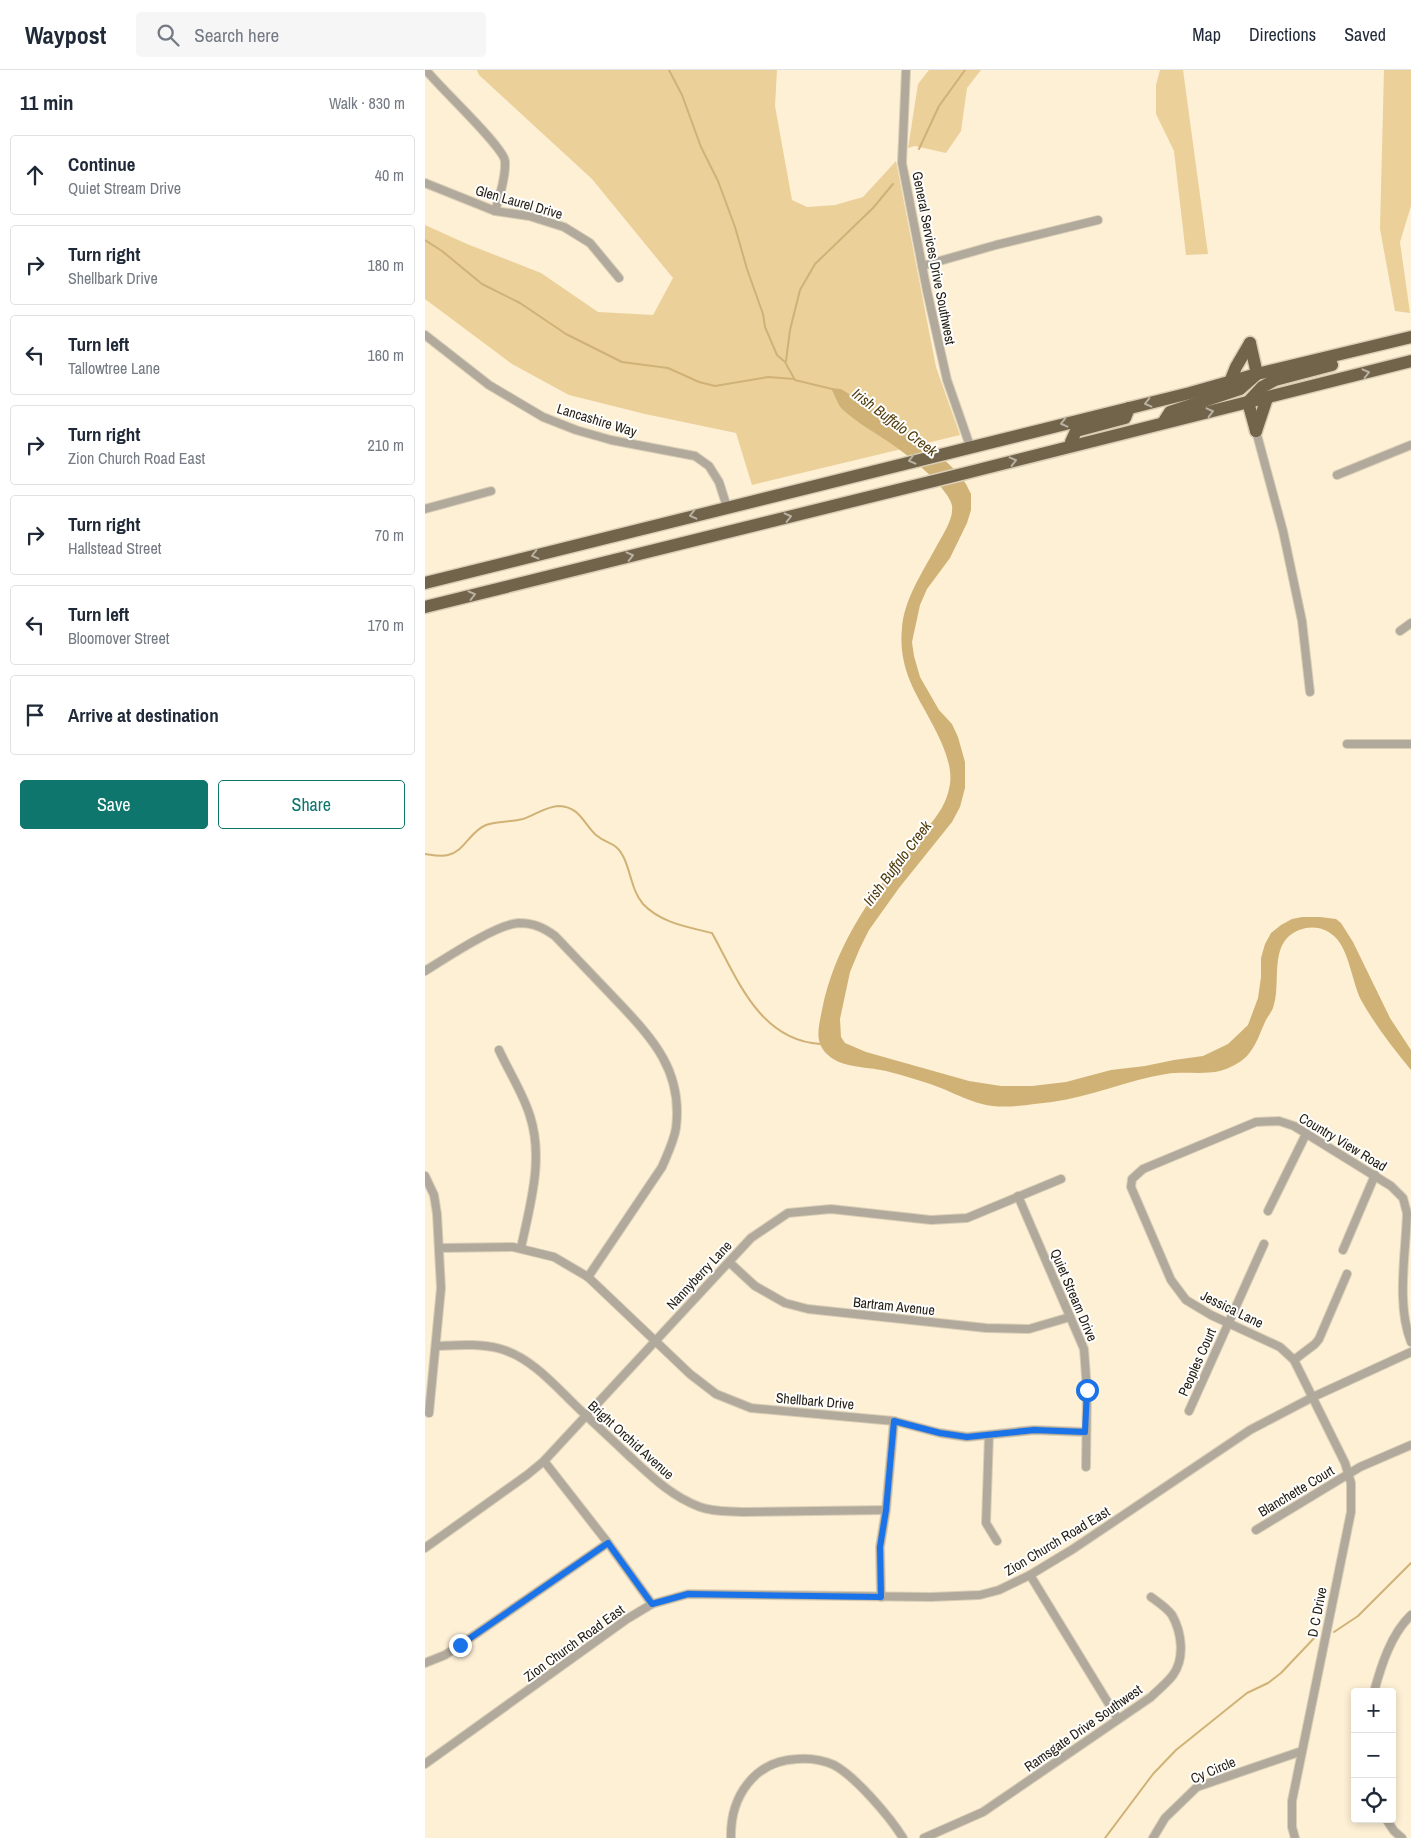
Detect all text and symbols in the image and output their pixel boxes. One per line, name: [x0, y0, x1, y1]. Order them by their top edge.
search box: [136, 12, 486, 57]
text: Waypost: [25, 19, 106, 51]
icon: search: [154, 21, 182, 49]
text: Search here: [194, 22, 279, 48]
text: Map: [1192, 22, 1221, 47]
text: Directions: [1249, 22, 1316, 47]
text: Saved: [1344, 22, 1386, 47]
text: 11 min: [20, 88, 74, 117]
text: Walk · 830 m: [329, 92, 405, 114]
text: Continue: [68, 151, 136, 177]
icon: ahead: [21, 161, 49, 189]
text: 40 m: [375, 164, 404, 186]
street label: General Services Drive Southwest: [908, 170, 960, 346]
text: Quiet Stream Drive: [68, 177, 181, 199]
street label: Glen Laurel Drive: [473, 181, 565, 223]
text: Turn right: [68, 241, 140, 267]
icon: right: [21, 251, 49, 279]
text: 180 m: [368, 254, 404, 276]
text: Shellbark Drive: [68, 267, 158, 289]
text: Turn left: [68, 331, 129, 357]
icon: left: [21, 341, 49, 369]
text: 160 m: [368, 344, 404, 366]
text: Tallowtree Lane: [68, 357, 160, 379]
one-way arrow: [1361, 368, 1369, 378]
water label: Irish Buffalo Creek: [848, 383, 943, 461]
one-way arrow: [1144, 397, 1153, 408]
street label: Lancashire Way: [555, 399, 639, 441]
one-way arrow: [1206, 407, 1215, 418]
one-way arrow: [1060, 417, 1069, 428]
text: Turn right: [68, 421, 140, 447]
icon: right: [21, 431, 49, 459]
text: 210 m: [368, 434, 404, 456]
text: Zion Church Road East: [68, 447, 205, 469]
one-way arrow: [908, 454, 917, 465]
one-way arrow: [1009, 456, 1018, 467]
one-way arrow: [688, 509, 697, 520]
text: Turn right: [68, 511, 140, 537]
one-way arrow: [783, 512, 792, 523]
icon: right: [21, 521, 49, 549]
text: 70 m: [375, 524, 404, 546]
text: Hallstead Street: [68, 537, 161, 559]
one-way arrow: [531, 549, 540, 560]
one-way arrow: [626, 551, 635, 562]
one-way arrow: [468, 590, 477, 601]
text: Turn left: [68, 601, 129, 627]
icon: left: [21, 611, 49, 639]
text: 170 m: [368, 614, 404, 636]
text: Bloomover Street: [68, 627, 169, 649]
icon: arrive: [21, 701, 49, 729]
text: Arrive at destination: [68, 702, 219, 728]
button: Save: [20, 780, 208, 829]
button: Share: [218, 780, 405, 829]
water label: Irish Buffalo Creek: [858, 815, 936, 910]
street label: Country View Road: [1296, 1109, 1390, 1175]
street label: Nannyberry Lane: [662, 1237, 736, 1313]
street label: Quiet Stream Drive: [1046, 1246, 1102, 1344]
street label: Jessica Lane: [1198, 1286, 1266, 1332]
street label: Bartram Avenue: [852, 1293, 936, 1319]
street label: Peoples Court: [1174, 1325, 1220, 1399]
route start: [1076, 1379, 1099, 1402]
street label: Shellbark Drive: [775, 1389, 855, 1413]
street label: Bright Orchid Avenue: [584, 1397, 678, 1483]
street label: Blanchette Court: [1255, 1461, 1337, 1521]
street label: Zion Church Road East: [1001, 1502, 1113, 1580]
street label: D C Drive: [1303, 1586, 1331, 1638]
street label: Zion Church Road East: [520, 1600, 628, 1686]
route end: [449, 1634, 472, 1657]
street label: Ramsgate Drive Southwest: [1021, 1681, 1145, 1775]
map controls: [1351, 1688, 1396, 1823]
button: +: [1351, 1688, 1396, 1733]
button: −: [1351, 1733, 1396, 1778]
street label: Cy Circle: [1188, 1752, 1238, 1788]
button: locate: [1351, 1778, 1396, 1823]

